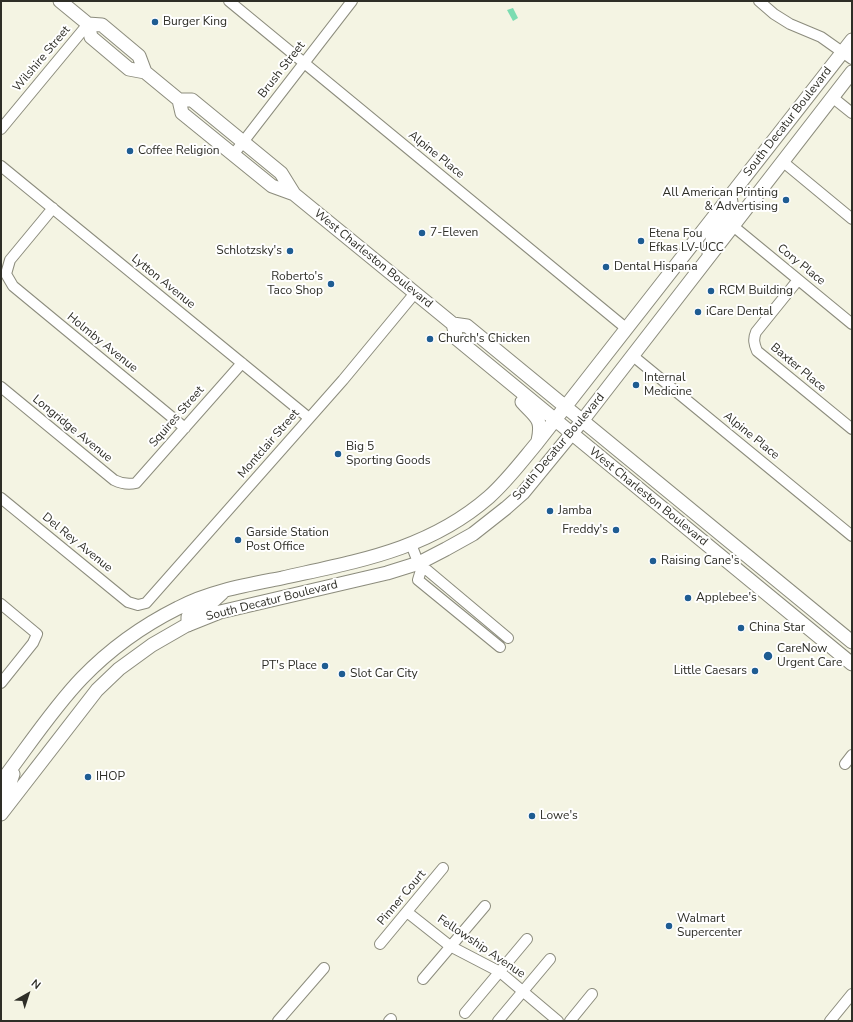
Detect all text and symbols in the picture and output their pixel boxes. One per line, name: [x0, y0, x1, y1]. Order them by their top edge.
place label: Burger King: [163, 15, 227, 29]
marker: Burger King: [150, 17, 160, 27]
street label: Wilshire Street: [10, 23, 74, 95]
street label: Brush Street: [256, 39, 308, 101]
street label: South Decatur Boulevard: [741, 64, 835, 180]
street label: Alpine Place: [405, 128, 467, 182]
place label: Coffee Religion: [138, 144, 220, 158]
marker: Coffee Religion: [125, 146, 135, 156]
place label: All American Printing & Advertising: [663, 186, 778, 214]
marker: All American Printing & Advertising: [781, 195, 791, 205]
street label: West Charleston Boulevard: [311, 207, 435, 311]
place label: 7-Eleven: [430, 226, 478, 240]
place label: Etena Fou Efkas LV-UCC: [649, 227, 724, 255]
marker: 7-Eleven: [417, 228, 427, 238]
marker: Etena Fou Efkas LV-UCC: [636, 236, 646, 246]
street label: Cory Place: [774, 241, 828, 289]
place label: Schlotzsky's: [216, 244, 282, 258]
marker: Schlotzsky's: [285, 246, 295, 256]
street label: Lytton Avenue: [128, 252, 198, 312]
place label: Dental Hispana: [614, 260, 698, 274]
marker: Dental Hispana: [601, 262, 611, 272]
place label: Roberto's Taco Shop: [267, 270, 323, 298]
marker: Roberto's Taco Shop: [326, 279, 336, 289]
place label: RCM Building: [719, 284, 793, 298]
marker: RCM Building: [706, 286, 716, 296]
place label: iCare Dental: [706, 305, 773, 319]
marker: iCare Dental: [693, 307, 703, 317]
street label: Holmby Avenue: [64, 310, 140, 376]
place label: Church's Chicken: [438, 332, 530, 346]
marker: Church's Chicken: [425, 334, 435, 344]
street label: Baxter Place: [767, 341, 829, 395]
place label: Internal Medicine: [644, 371, 692, 399]
marker: Internal Medicine: [631, 380, 641, 390]
street label: Squires Street: [147, 384, 207, 450]
street label: South Decatur Boulevard: [510, 391, 608, 503]
street label: Longridge Avenue: [29, 392, 115, 466]
street label: Montclair Street: [235, 407, 303, 481]
street label: Alpine Place: [720, 409, 782, 463]
place label: Big 5 Sporting Goods: [346, 440, 430, 468]
street label: West Charleston Boulevard: [586, 445, 710, 549]
marker: Big 5 Sporting Goods: [333, 449, 343, 459]
place label: Jamba: [558, 504, 592, 518]
marker: Jamba: [545, 506, 555, 516]
street label: Del Rey Avenue: [39, 510, 115, 576]
place label: Freddy's: [562, 523, 608, 537]
marker: Freddy's: [611, 525, 621, 535]
place label: Garside Station Post Office: [246, 526, 329, 554]
marker: Garside Station Post Office: [233, 535, 243, 545]
place label: Raising Cane's: [661, 554, 740, 568]
marker: Raising Cane's: [648, 556, 658, 566]
street label: South Decatur Boulevard: [205, 578, 339, 624]
place label: Applebee's: [696, 591, 757, 605]
marker: Applebee's: [683, 593, 693, 603]
place label: China Star: [749, 621, 805, 635]
marker: China Star: [736, 623, 746, 633]
place label: CareNow Urgent Care: [777, 642, 842, 670]
marker: CareNow Urgent Care: [762, 650, 774, 662]
place label: PT's Place: [262, 659, 317, 673]
marker: PT's Place: [320, 661, 330, 671]
place label: Little Caesars: [674, 664, 747, 678]
marker: Little Caesars: [750, 666, 760, 676]
place label: Slot Car City: [350, 667, 418, 681]
marker: Slot Car City: [337, 669, 347, 679]
place label: IHOP: [96, 770, 125, 784]
marker: IHOP: [83, 772, 93, 782]
place label: Lowe's: [540, 809, 578, 823]
marker: Lowe's: [527, 811, 537, 821]
street label: Pinner Court: [375, 867, 429, 929]
street label: Fellowship Avenue: [434, 912, 528, 982]
place label: Walmart Supercenter: [677, 912, 742, 940]
marker: Walmart Supercenter: [664, 921, 674, 931]
north arrow: [8, 974, 48, 1014]
text: N: [28, 976, 44, 993]

